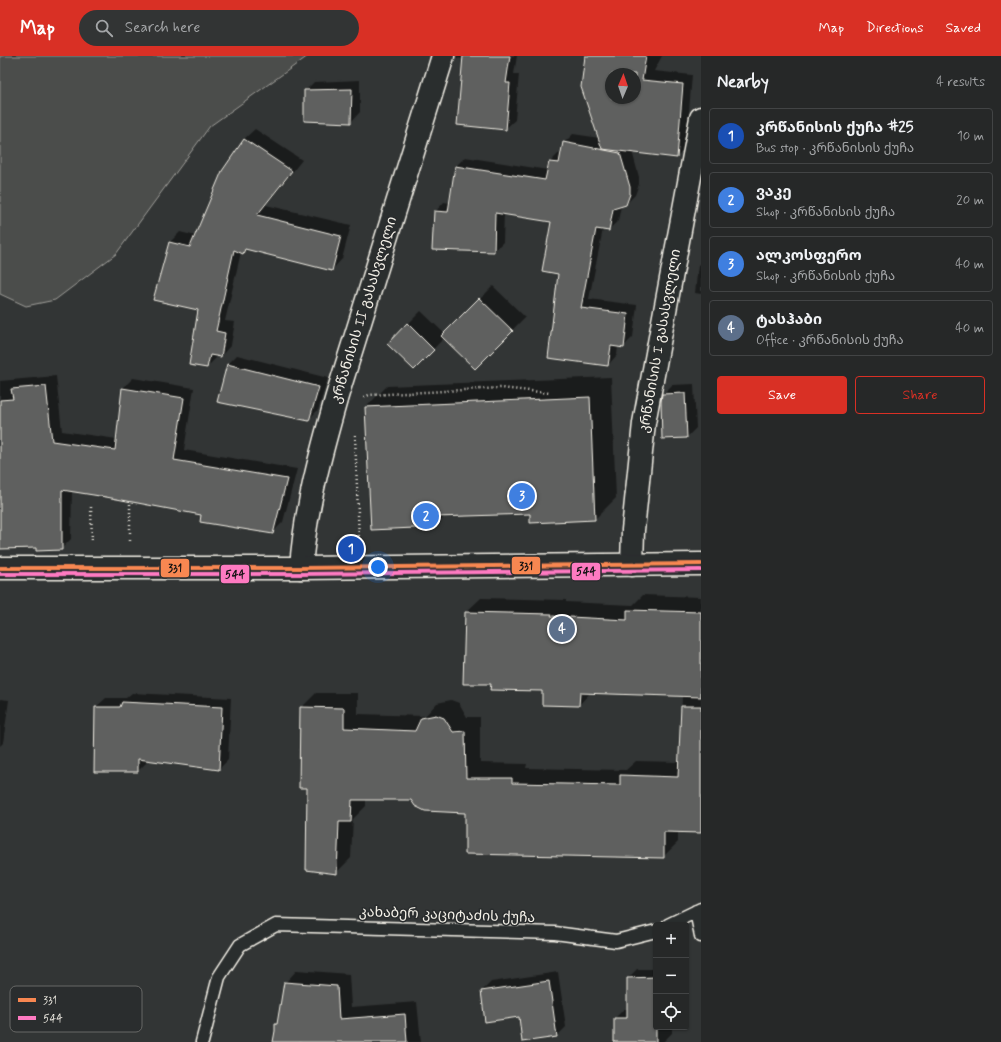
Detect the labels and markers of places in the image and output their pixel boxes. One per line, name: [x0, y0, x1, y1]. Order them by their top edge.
pin: 3: [509, 481, 535, 511]
pin: 2: [413, 501, 439, 531]
pin: 1: [338, 534, 364, 564]
pin: 4: [549, 614, 575, 644]

